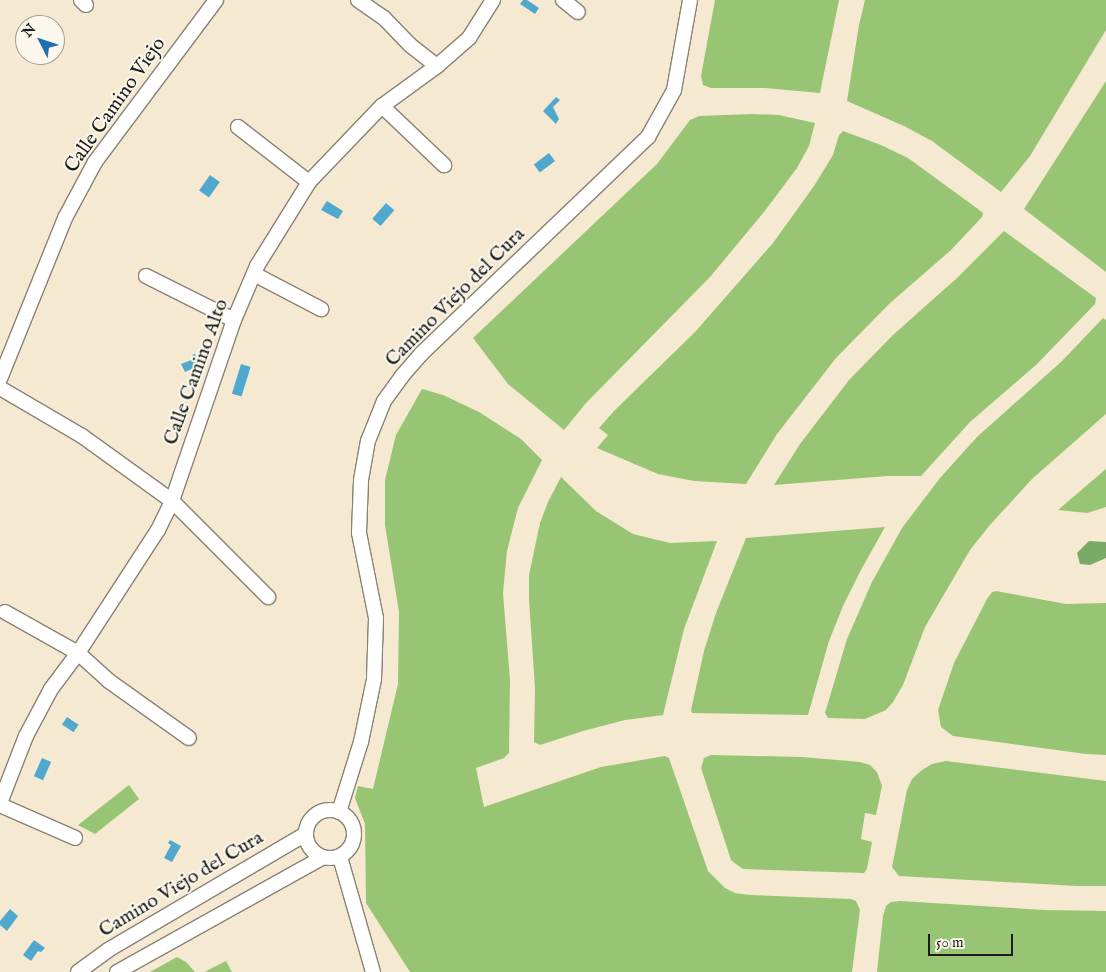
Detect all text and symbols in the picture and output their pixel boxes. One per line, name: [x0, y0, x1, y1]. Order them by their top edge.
north arrow: [15, 15, 65, 65]
text: N: [19, 20, 40, 41]
street label: Calle Camino Viejo: [59, 33, 171, 177]
street label: Camino Viejo del Cura: [380, 222, 530, 372]
street label: Calle Camino Alto: [158, 296, 234, 448]
street label: Camino Viejo del Cura: [95, 825, 267, 943]
scale bar: [931, 924, 1016, 956]
text: 50 m: [936, 933, 964, 952]

